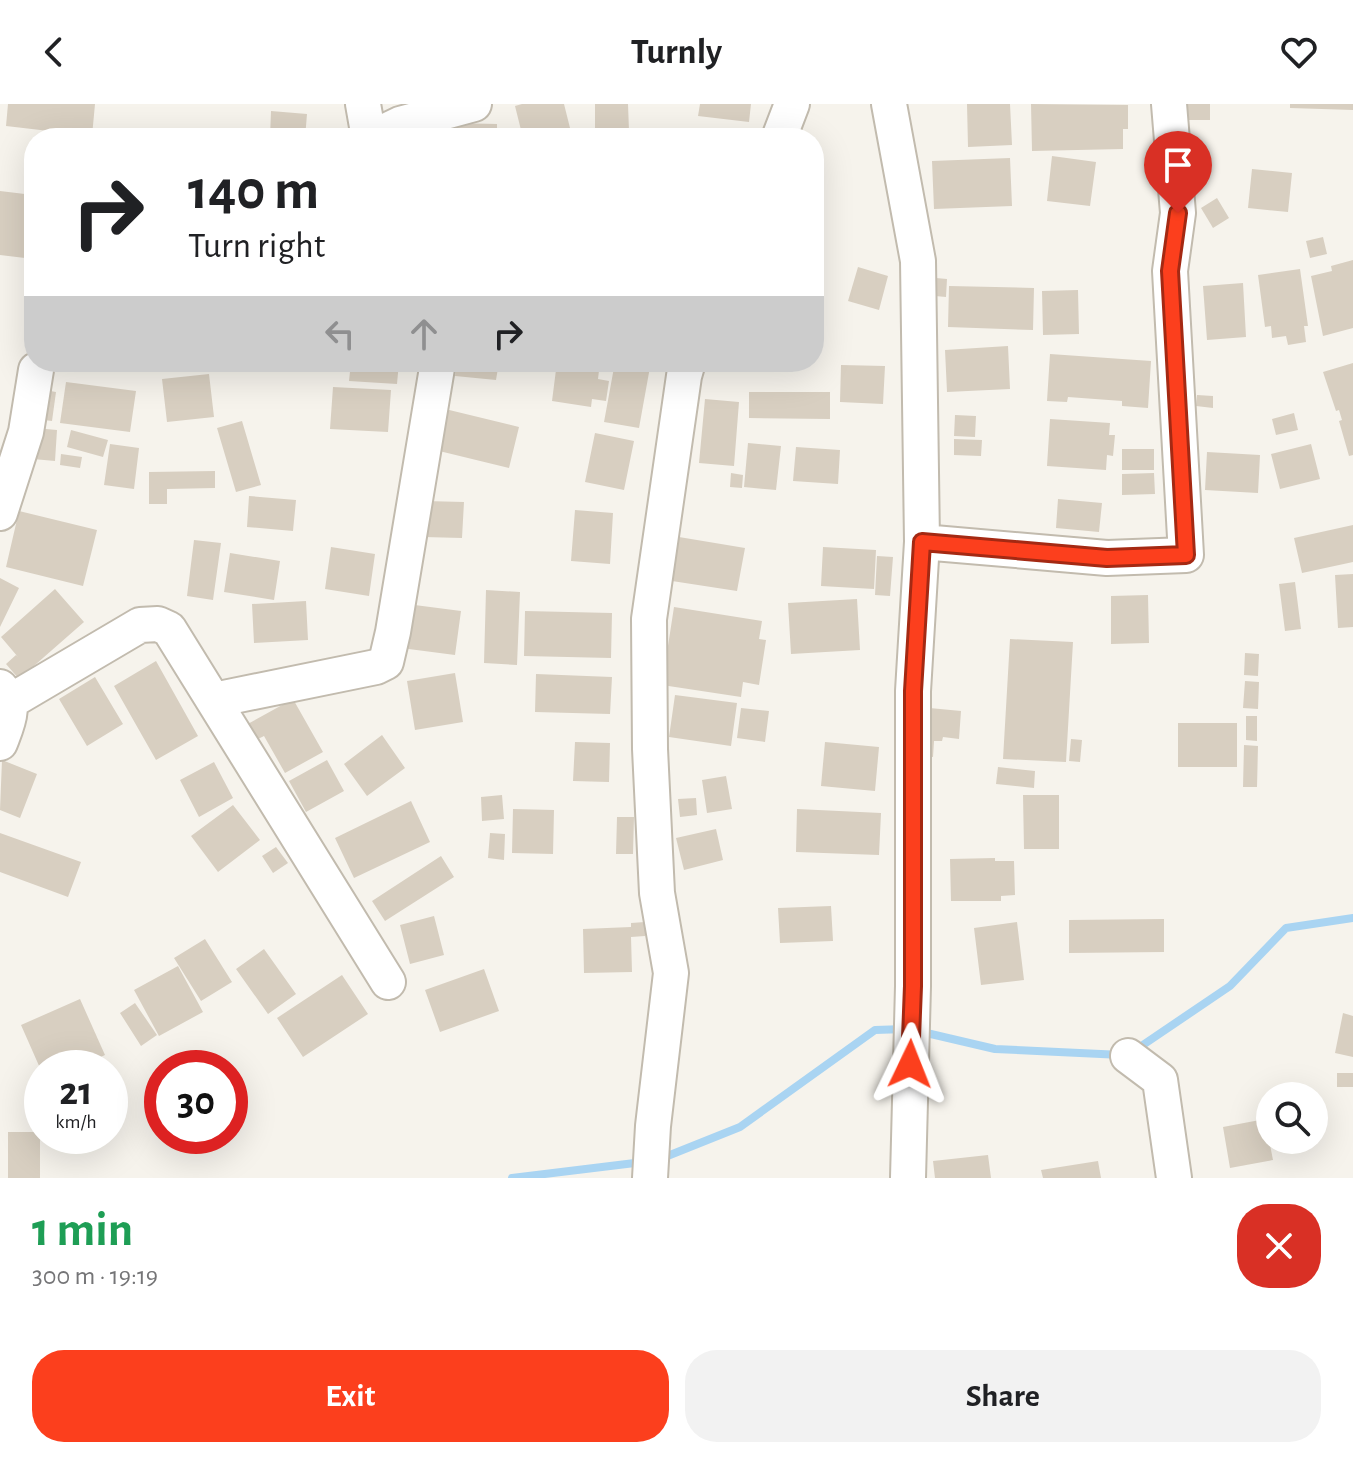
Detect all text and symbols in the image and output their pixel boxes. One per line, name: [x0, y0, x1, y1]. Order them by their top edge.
icon: back: [32, 30, 76, 74]
icon: heart: [1277, 30, 1321, 74]
text: Turnly: [631, 34, 722, 70]
pin: [1144, 131, 1212, 213]
icon: arrive: [1156, 143, 1200, 187]
icon: right: [56, 160, 160, 264]
text: 140 m: [188, 163, 319, 219]
text: Turn right: [188, 228, 325, 264]
icon: left: [318, 312, 362, 356]
icon: ahead: [402, 312, 446, 356]
icon: right: [486, 312, 530, 356]
position arrow: [868, 1022, 952, 1106]
speed limit sign: 30: [144, 1050, 248, 1154]
text: 21: [59, 1072, 93, 1112]
map controls: [1256, 1082, 1328, 1154]
button: search: [1256, 1082, 1328, 1154]
text: km/h: [55, 1112, 97, 1132]
button: close: [1237, 1204, 1321, 1288]
text: 1 min: [32, 1207, 133, 1255]
text: 300 m · 19:19: [32, 1263, 158, 1289]
button: Exit: [32, 1350, 669, 1442]
button: Share: [685, 1350, 1321, 1442]

